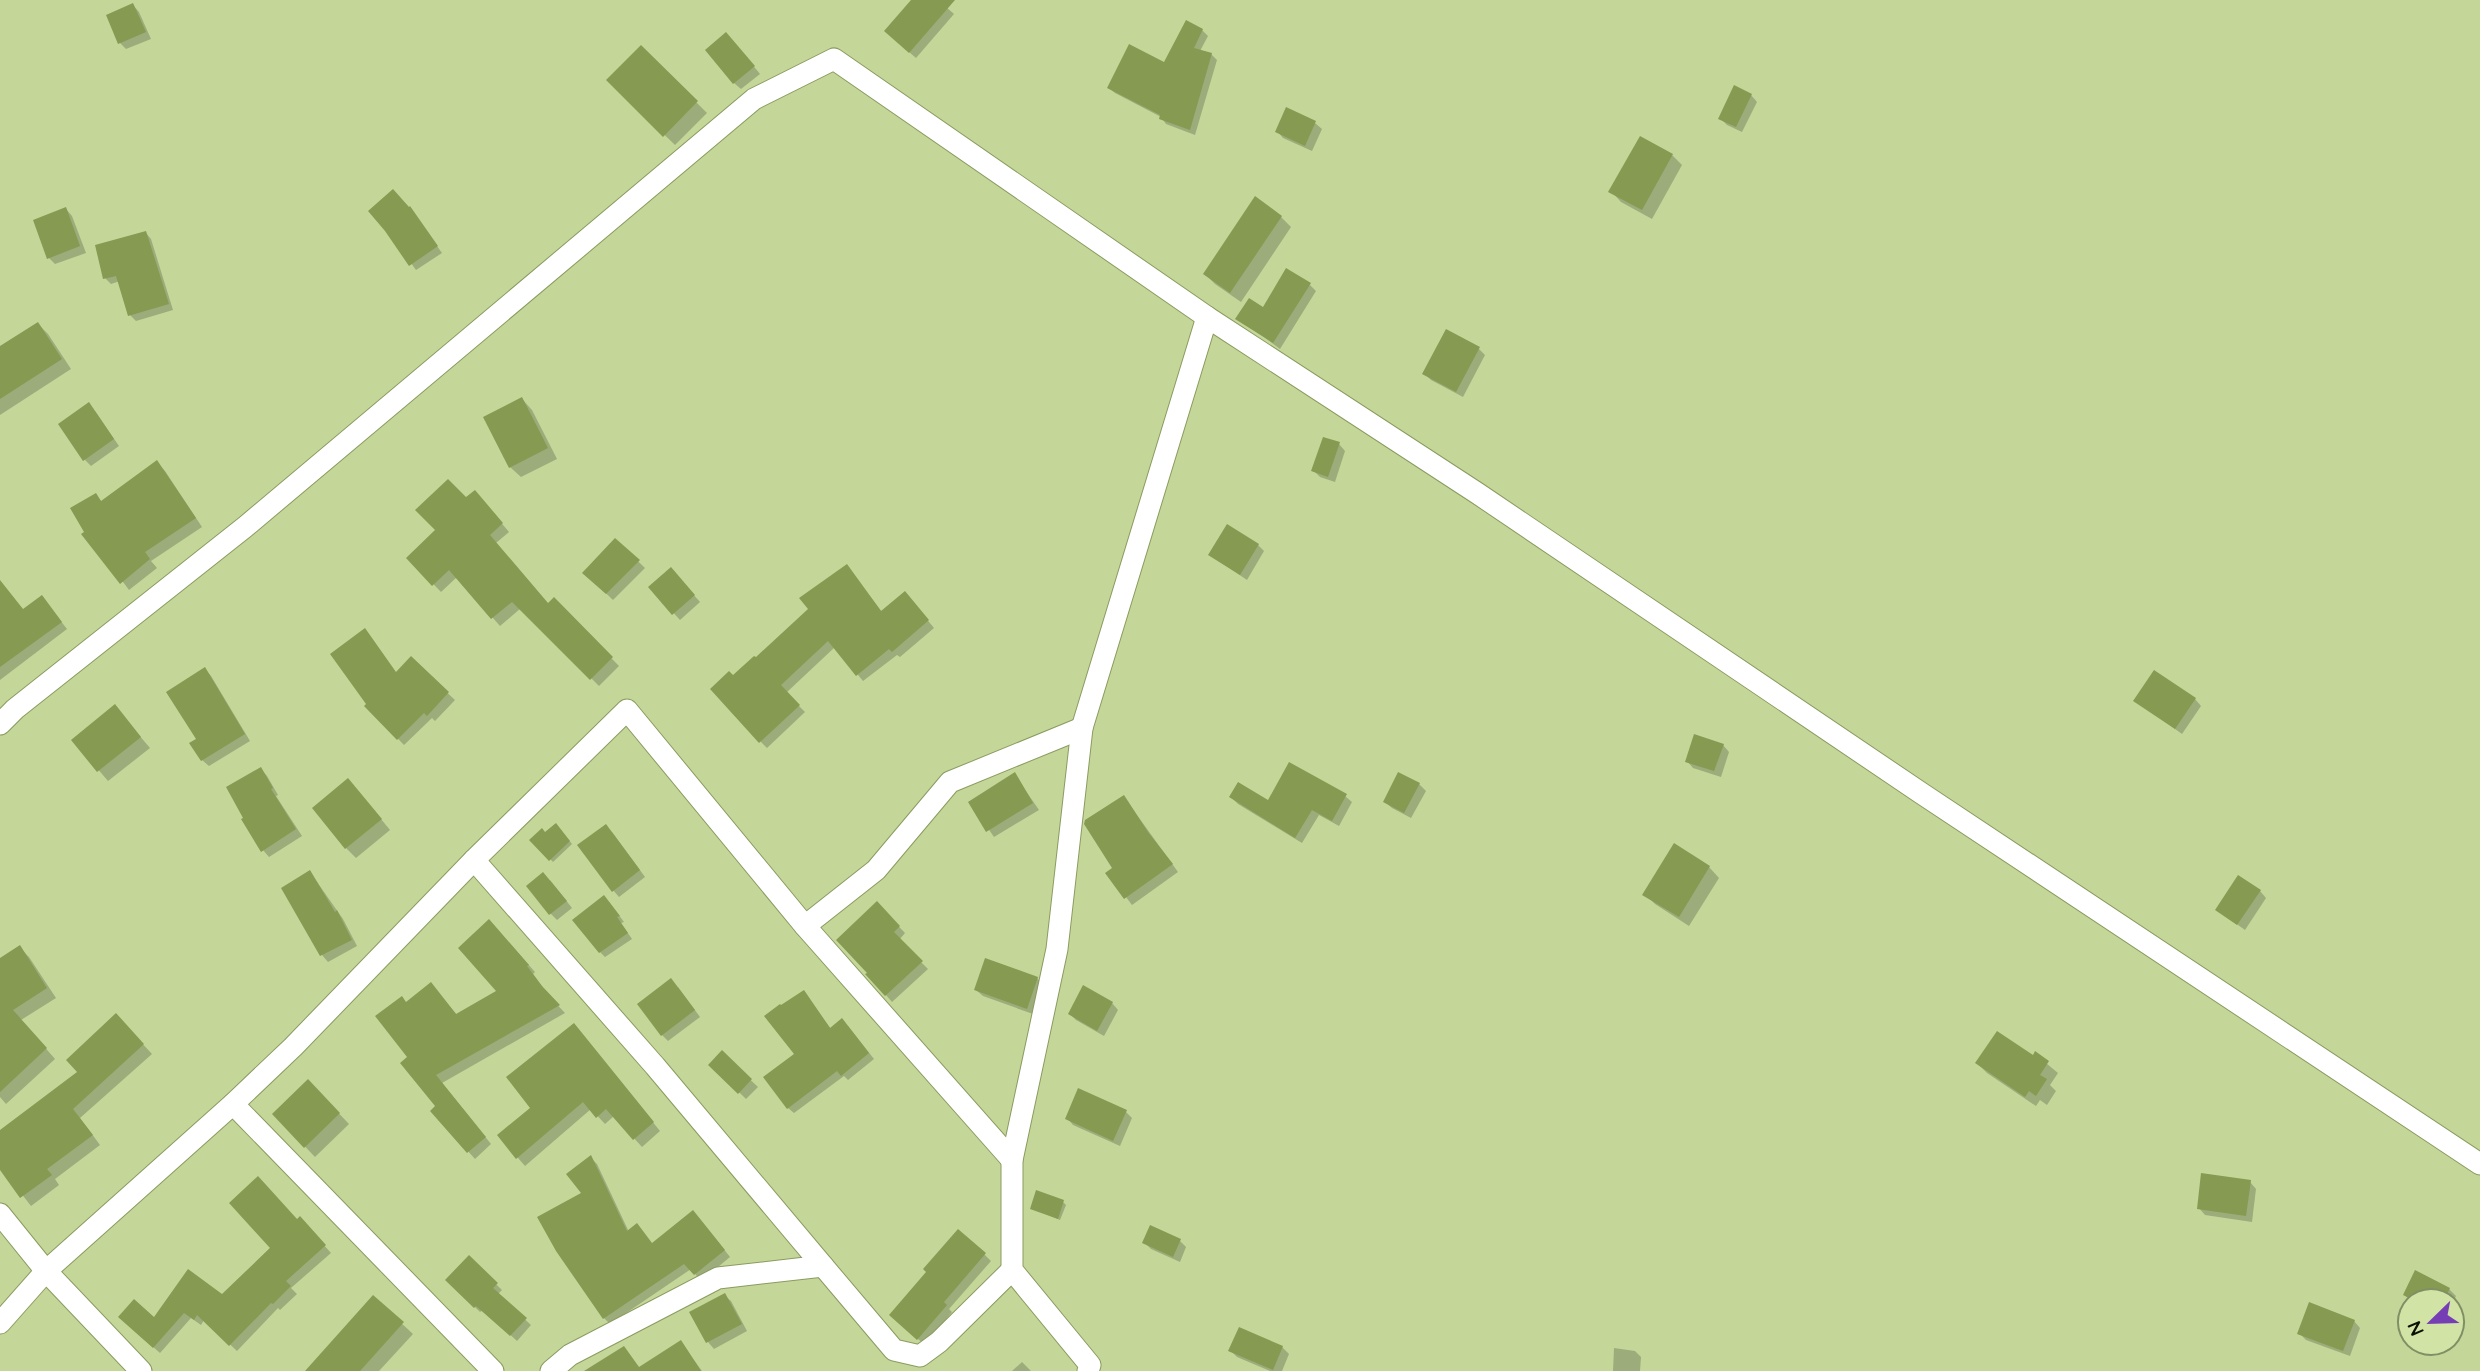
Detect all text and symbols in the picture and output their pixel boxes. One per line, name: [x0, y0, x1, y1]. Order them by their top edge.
north arrow: [2396, 1287, 2466, 1357]
text: N: [2402, 1318, 2429, 1340]

